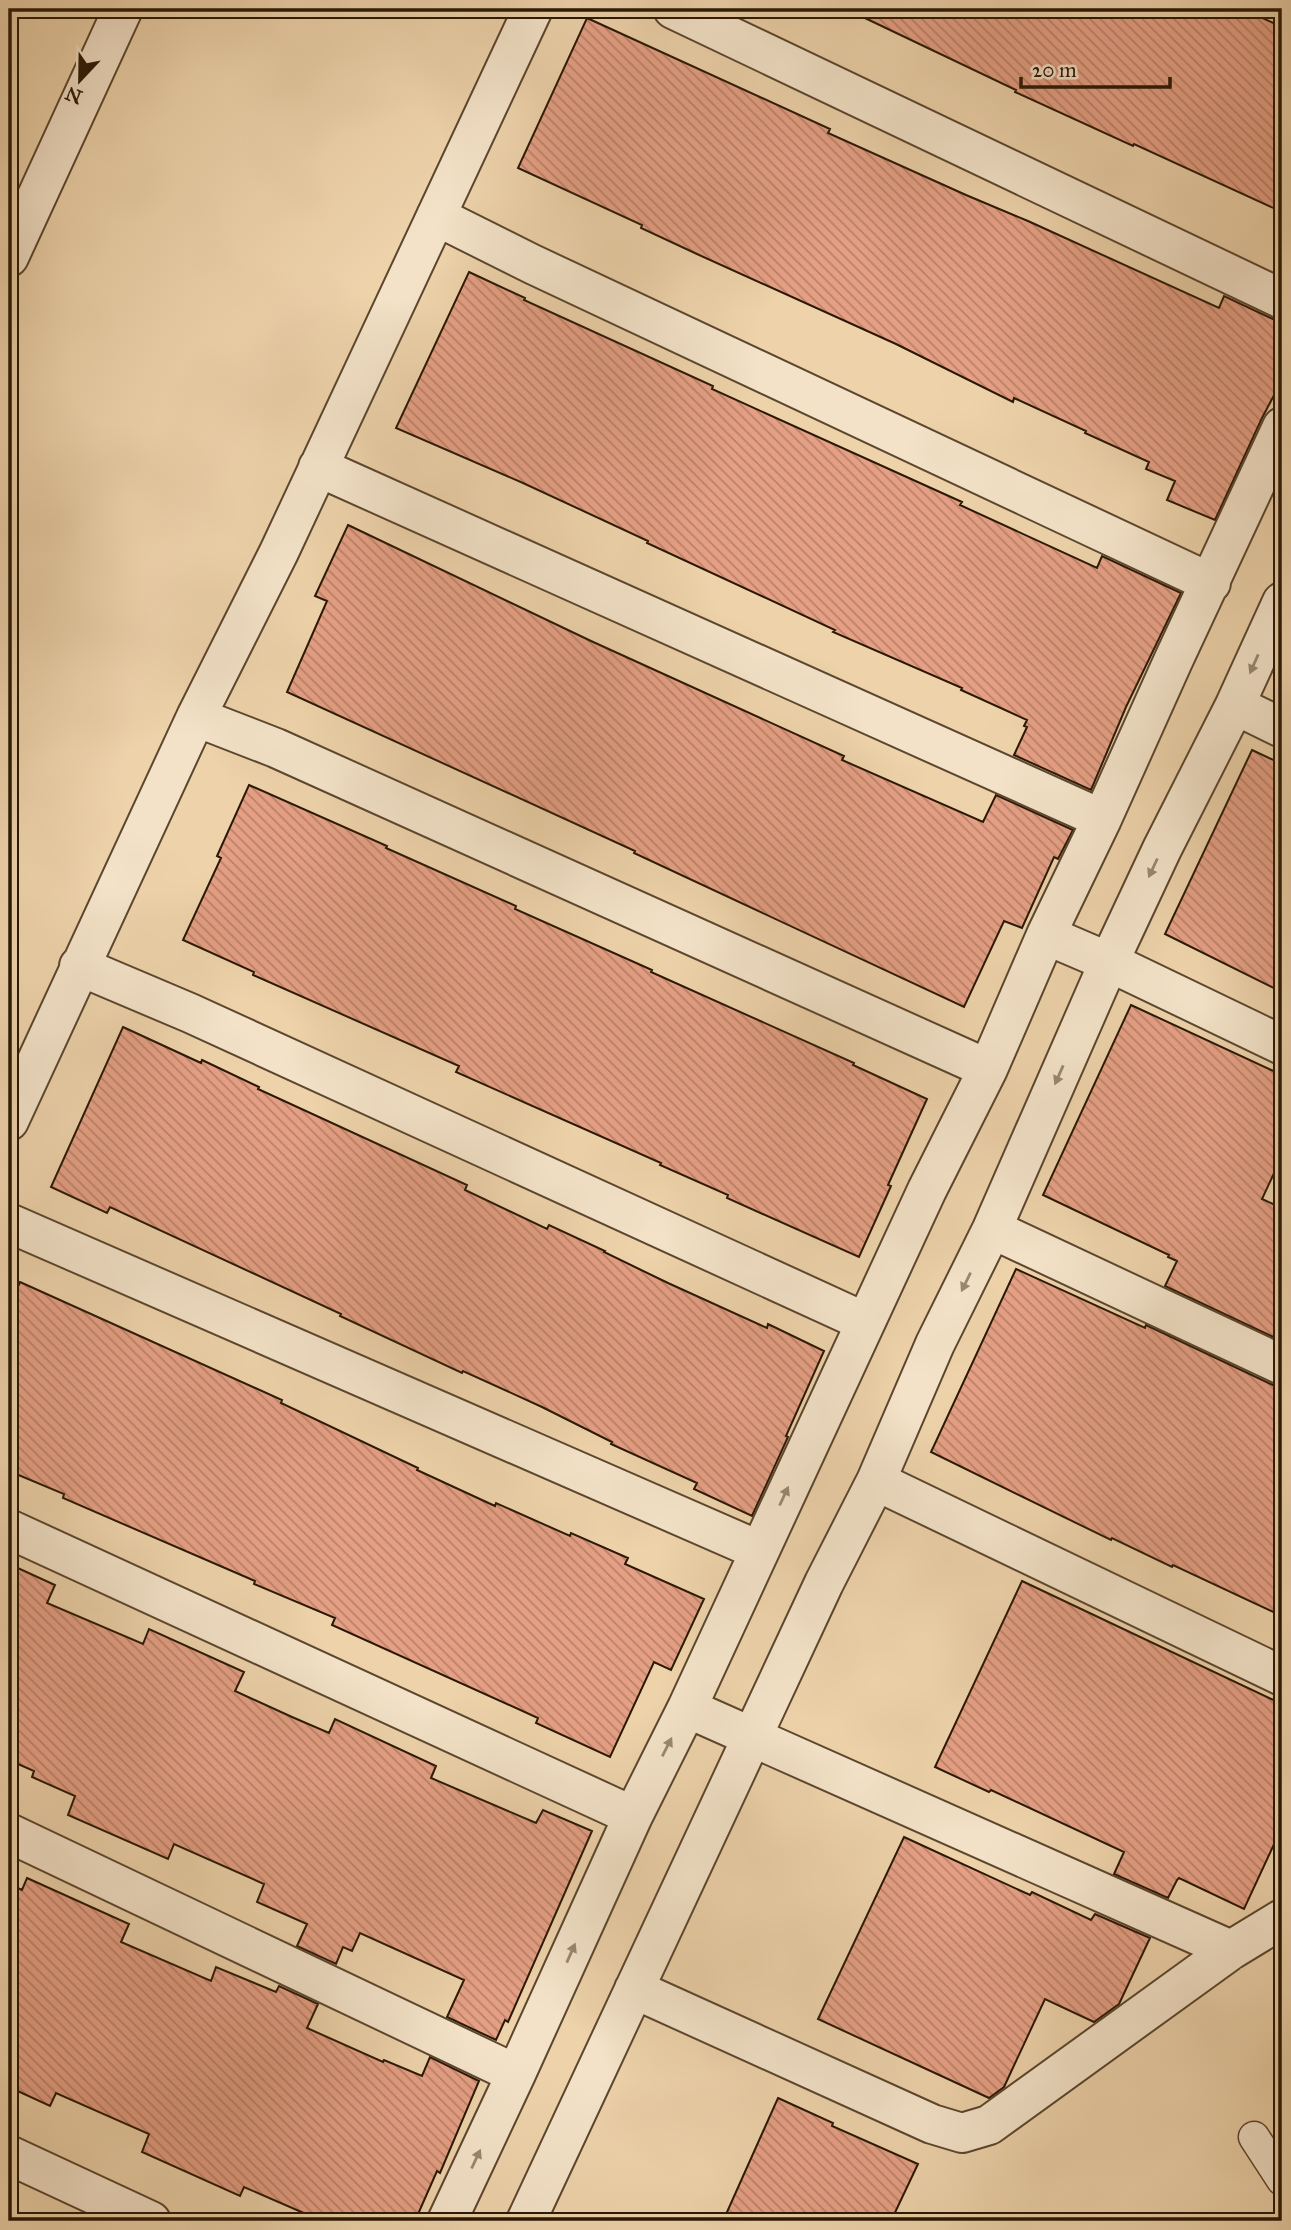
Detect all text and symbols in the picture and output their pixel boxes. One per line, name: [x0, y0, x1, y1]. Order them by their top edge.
north arrow: [46, 46, 116, 116]
scale bar: [1021, 46, 1170, 90]
text: 20 m: [1032, 57, 1077, 83]
text: N: [62, 82, 86, 109]
one-way arrow: [1248, 654, 1260, 674]
one-way arrow: [1148, 858, 1159, 878]
one-way arrow: [1053, 1064, 1064, 1085]
one-way arrow: [960, 1272, 971, 1292]
one-way arrow: [778, 1486, 790, 1506]
one-way arrow: [662, 1737, 673, 1757]
one-way arrow: [565, 1943, 577, 1963]
one-way arrow: [471, 2149, 482, 2170]

